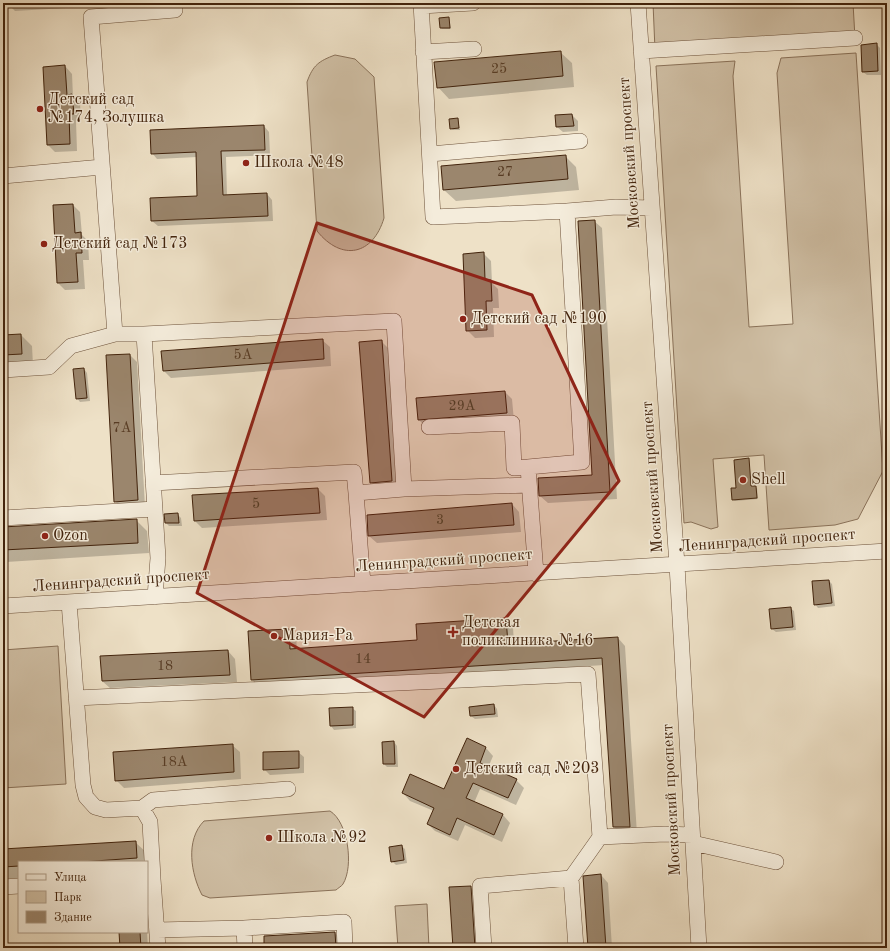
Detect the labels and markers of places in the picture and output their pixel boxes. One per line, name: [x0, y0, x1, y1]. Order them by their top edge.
place label: Детский сад №174, Золушка: [48, 92, 165, 126]
marker: Детский сад №174, Золушка: [35, 104, 45, 114]
place label: Школа №48: [254, 155, 344, 171]
marker: Школа №48: [241, 158, 251, 168]
place label: Детский сад №173: [52, 236, 188, 252]
marker: Детский сад №173: [39, 239, 49, 249]
place label: Детский сад №190: [471, 311, 607, 327]
marker: Детский сад №190: [458, 314, 468, 324]
place label: Shell: [751, 472, 786, 488]
marker: Shell: [738, 475, 748, 485]
place label: Ozon: [53, 528, 88, 544]
marker: Ozon: [40, 531, 50, 541]
place label: Детская поликлиника №16: [462, 615, 594, 649]
marker: Детская поликлиника №16: [447, 626, 459, 638]
place label: Мария-Ра: [282, 628, 353, 644]
marker: Мария-Ра: [269, 631, 279, 641]
place label: Детский сад №203: [464, 761, 600, 777]
marker: Детский сад №203: [451, 764, 461, 774]
place label: Школа №92: [277, 830, 367, 846]
marker: Школа №92: [264, 833, 274, 843]

